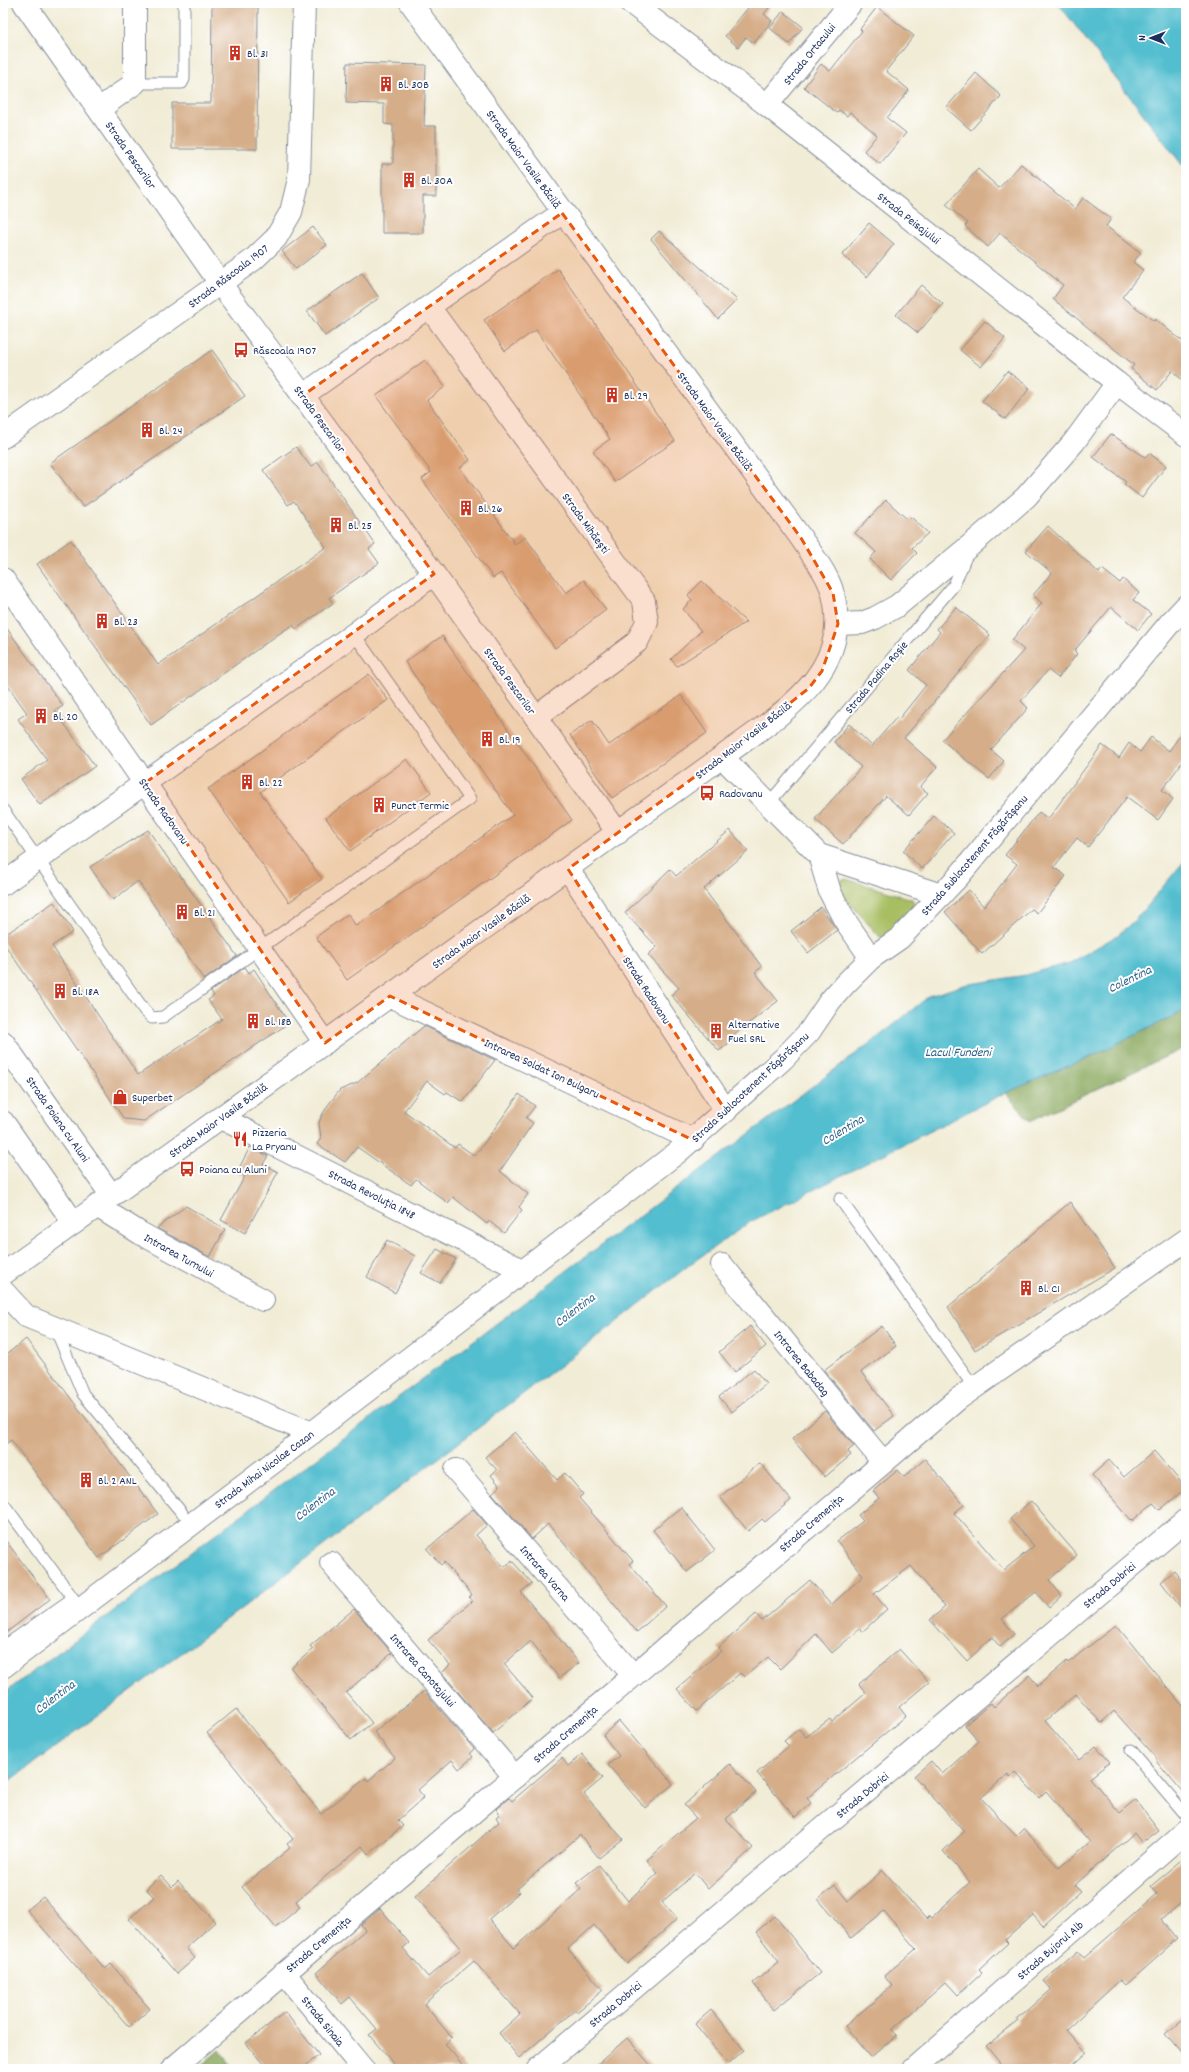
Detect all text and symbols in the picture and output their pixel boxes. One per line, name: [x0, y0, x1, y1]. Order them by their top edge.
north arrow: [1131, 18, 1171, 58]
street label: Strada Ortacului: [780, 20, 841, 90]
text: N: [1135, 35, 1151, 41]
building icon: Bl. 31: [226, 44, 244, 62]
place label: Bl. 31: [247, 46, 268, 63]
building icon: Bl. 30B: [377, 75, 395, 93]
place label: Bl. 30B: [398, 77, 429, 94]
street label: Strada Maior Vasile Băcilă: [481, 107, 564, 213]
street label: Strada Pescarilor: [100, 118, 160, 194]
building icon: Bl. 30A: [400, 171, 418, 189]
place label: Bl. 30A: [421, 173, 453, 190]
street label: Strada Peisajului: [873, 189, 943, 249]
street label: Strada Răscoala 1907: [185, 241, 273, 313]
bus stop icon: Răscoala 1907: [232, 341, 250, 359]
place label: Răscoala 1907: [253, 343, 317, 360]
street label: Strada Maior Vasile Băcilă: [672, 369, 755, 475]
street label: Strada Pescarilor: [289, 383, 349, 457]
building icon: Bl. 29: [603, 386, 621, 404]
place label: Bl. 29: [624, 388, 648, 405]
building icon: Bl. 24: [138, 421, 156, 439]
place label: Bl. 24: [159, 423, 183, 440]
street label: Strada Mihăești: [557, 490, 613, 558]
building icon: Bl. 26: [457, 499, 475, 517]
place label: Bl. 26: [478, 501, 503, 518]
building icon: Bl. 25: [327, 516, 345, 534]
place label: Bl. 25: [348, 518, 372, 535]
building icon: Bl. 23: [93, 612, 111, 630]
place label: Bl. 23: [114, 614, 138, 631]
street label: Strada Padina Roșie: [842, 638, 913, 718]
street label: Strada Pescarilor: [479, 645, 539, 719]
street label: Strada Maior Vasile Băcilă: [692, 698, 796, 784]
building icon: Bl. 20: [32, 707, 50, 725]
place label: Bl. 20: [53, 709, 78, 726]
building icon: Bl. 19: [478, 730, 496, 748]
place label: Bl. 19: [499, 732, 520, 749]
building icon: Bl. 22: [238, 773, 256, 791]
street label: Strada Radovanu: [134, 775, 192, 849]
place label: Bl. 22: [259, 775, 283, 792]
bus stop icon: Radovanu: [698, 784, 716, 802]
place label: Radovanu: [719, 786, 763, 803]
street label: Strada Sublocotenent Făgărășanu: [918, 792, 1033, 920]
building icon: Punct Termic: [370, 796, 388, 814]
place label: Punct Termic: [391, 798, 449, 815]
street label: Strada Maior Vasile Băcilă: [429, 891, 535, 974]
building icon: Bl. 21: [173, 903, 191, 921]
place label: Bl. 21: [194, 905, 215, 922]
street label: Strada Radovanu: [617, 954, 674, 1028]
water label: Colentina: [1105, 961, 1156, 999]
building icon: Bl. 18A: [51, 982, 69, 1000]
place label: Bl. 18A: [72, 984, 100, 1001]
building icon: Bl. 18B: [244, 1012, 262, 1030]
place label: Bl. 18B: [265, 1014, 292, 1031]
place label: Alternative Fuel SRL: [728, 1017, 780, 1048]
building icon: Alternative Fuel SRL: [707, 1022, 725, 1040]
street label: Strada Sublocotenent Făgărășanu: [688, 1029, 814, 1147]
street label: Intrarea Soldat Ion Bulgaru: [481, 1035, 602, 1104]
water label: Lacul Fundeni: [925, 1044, 994, 1063]
street label: Strada Poiana cu Aluni: [21, 1073, 93, 1166]
street label: Strada Maior Vasile Băcilă: [166, 1080, 272, 1163]
shop icon: Superbet: [111, 1088, 129, 1106]
place label: Superbet: [132, 1090, 173, 1107]
water label: Colentina: [819, 1111, 869, 1151]
place label: Pizzeria La Pryanu: [252, 1125, 296, 1156]
restaurant icon: Pizzeria La Pryanu: [231, 1130, 249, 1148]
bus stop icon: Poiana cu Aluni: [178, 1160, 196, 1178]
place label: Poiana cu Aluni: [199, 1162, 267, 1179]
street label: Strada Revoluția 1848: [325, 1166, 418, 1225]
street label: Intrarea Turnului: [140, 1230, 216, 1282]
building icon: Bl. C1: [1017, 1279, 1035, 1297]
place label: Bl. C1: [1038, 1281, 1060, 1298]
water label: Colentina: [551, 1289, 600, 1333]
street label: Intrarea Babadag: [769, 1327, 833, 1401]
street label: Strada Mihai Nicolae Cazan: [211, 1427, 319, 1513]
building icon: Bl. 2 ANL: [77, 1471, 95, 1489]
place label: Bl. 2 ANL: [98, 1473, 137, 1490]
water label: Colentina: [291, 1483, 340, 1527]
street label: Strada Cremenița: [776, 1491, 848, 1557]
street label: Intrarea Varna: [515, 1542, 573, 1606]
street label: Strada Dobrici: [1080, 1559, 1140, 1613]
street label: Intrarea Canotajului: [385, 1630, 459, 1712]
water label: Colentina: [31, 1676, 80, 1720]
street label: Strada Cremenița: [530, 1702, 602, 1768]
street label: Strada Dobrici: [833, 1769, 893, 1823]
street label: Strada Cremenița: [283, 1912, 356, 1978]
street label: Strada Bujorul Alb: [1014, 1917, 1088, 1985]
street label: Strada Dobrici: [586, 1978, 646, 2032]
street label: Strada Sinaia: [296, 1993, 348, 2051]

